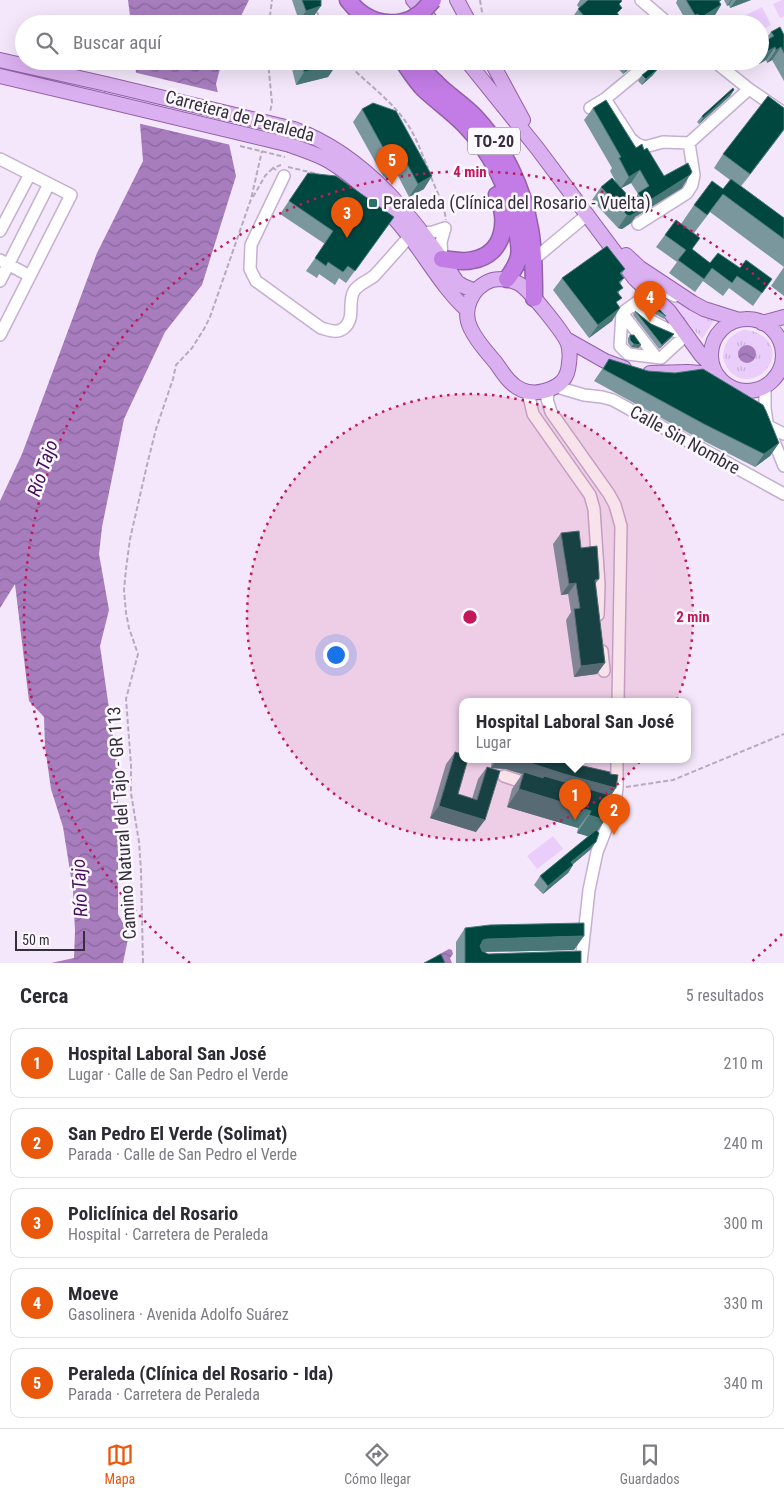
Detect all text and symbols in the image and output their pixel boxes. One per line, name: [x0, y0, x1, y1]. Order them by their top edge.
search box: [15, 15, 769, 70]
icon: search: [33, 29, 61, 57]
text: Buscar aquí: [73, 31, 162, 54]
street label: Carretera de Peraleda: [163, 86, 317, 146]
road number: TO-20: [468, 128, 520, 154]
pin: 5: [376, 144, 408, 185]
text: 4 min: [453, 163, 487, 181]
place label: Peraleda (Clínica del Rosario - Vuelta): [383, 192, 651, 214]
pin: 3: [331, 197, 363, 238]
marker: Peraleda (Clínica del Rosario - Vuelta): [367, 197, 379, 209]
pin: 4: [634, 281, 666, 322]
street label: Calle Sin Nombre: [627, 401, 744, 478]
water label: Río Tajo: [22, 437, 63, 499]
centre of rings: [461, 608, 479, 626]
text: 2 min: [676, 608, 710, 626]
your location: [323, 642, 349, 668]
popup: [459, 698, 691, 763]
street label: Camino Natural del Tajo - GR 113: [103, 706, 140, 940]
text: Hospital Laboral San José: [476, 710, 674, 733]
text: Lugar: [476, 733, 511, 752]
pin: 1: [559, 779, 591, 820]
pin: 2: [598, 794, 630, 835]
water label: Río Tajo: [66, 858, 93, 918]
scale bar: [15, 928, 85, 951]
text: 50 m: [22, 932, 50, 948]
text: Cerca: [20, 984, 68, 1008]
text: 5 resultados: [686, 986, 764, 1005]
text: Hospital Laboral San José: [68, 1042, 266, 1065]
text: 1: [33, 1054, 41, 1073]
text: 210 m: [724, 1054, 763, 1073]
text: Lugar · Calle de San Pedro el Verde: [68, 1065, 288, 1084]
text: San Pedro El Verde (Solimat): [68, 1122, 288, 1145]
text: 2: [33, 1134, 41, 1153]
text: 240 m: [724, 1134, 763, 1153]
text: Parada · Calle de San Pedro el Verde: [68, 1145, 297, 1164]
text: Policlínica del Rosario: [68, 1202, 238, 1225]
text: 3: [33, 1214, 41, 1233]
text: 300 m: [724, 1214, 763, 1233]
text: Hospital · Carretera de Peraleda: [68, 1225, 268, 1244]
text: Moeve: [68, 1282, 118, 1305]
text: 4: [33, 1294, 41, 1313]
text: 330 m: [724, 1294, 763, 1313]
text: Gasolinera · Avenida Adolfo Suárez: [68, 1305, 289, 1324]
text: Peraleda (Clínica del Rosario - Ida): [68, 1362, 333, 1385]
text: 5: [33, 1374, 41, 1393]
text: 340 m: [724, 1374, 763, 1393]
text: Parada · Carretera de Peraleda: [68, 1385, 260, 1404]
tab: Mapa: [104, 1441, 135, 1487]
tab: Cómo llegar: [344, 1441, 411, 1487]
tab: Guardados: [620, 1441, 680, 1487]

